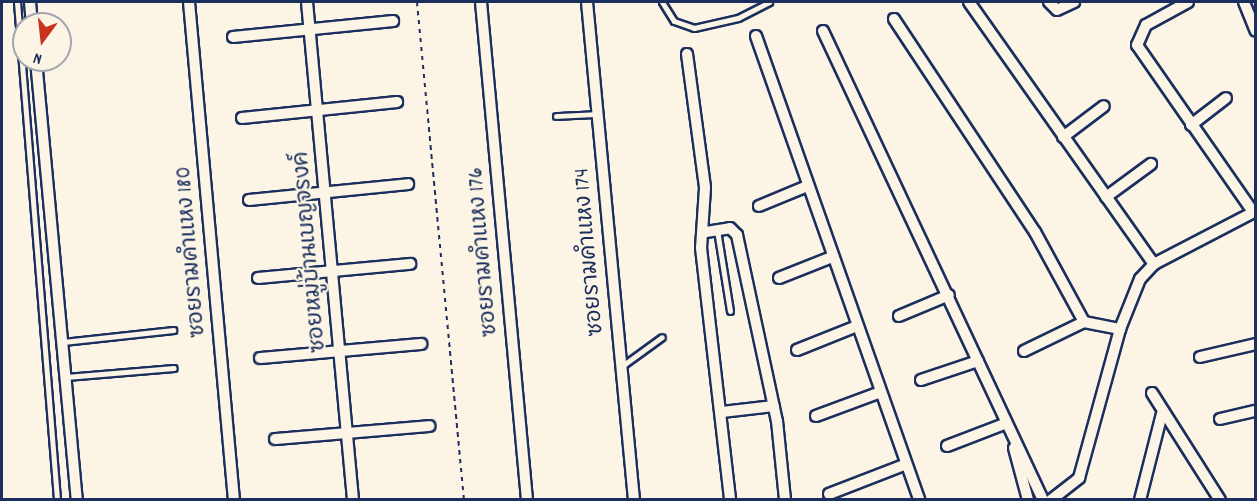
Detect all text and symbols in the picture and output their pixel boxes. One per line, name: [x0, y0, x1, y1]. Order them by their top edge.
north arrow: [12, 12, 72, 72]
text: N: [31, 46, 45, 70]
street label: ซอยหมู่บ้านเบญจรงค์: [289, 150, 333, 354]
street label: ซอยรามคำแหง 180: [171, 165, 213, 339]
street label: ซอยรามคำแหง 176: [463, 166, 505, 338]
street label: ซอยรามคำแหง 174: [570, 167, 610, 337]

